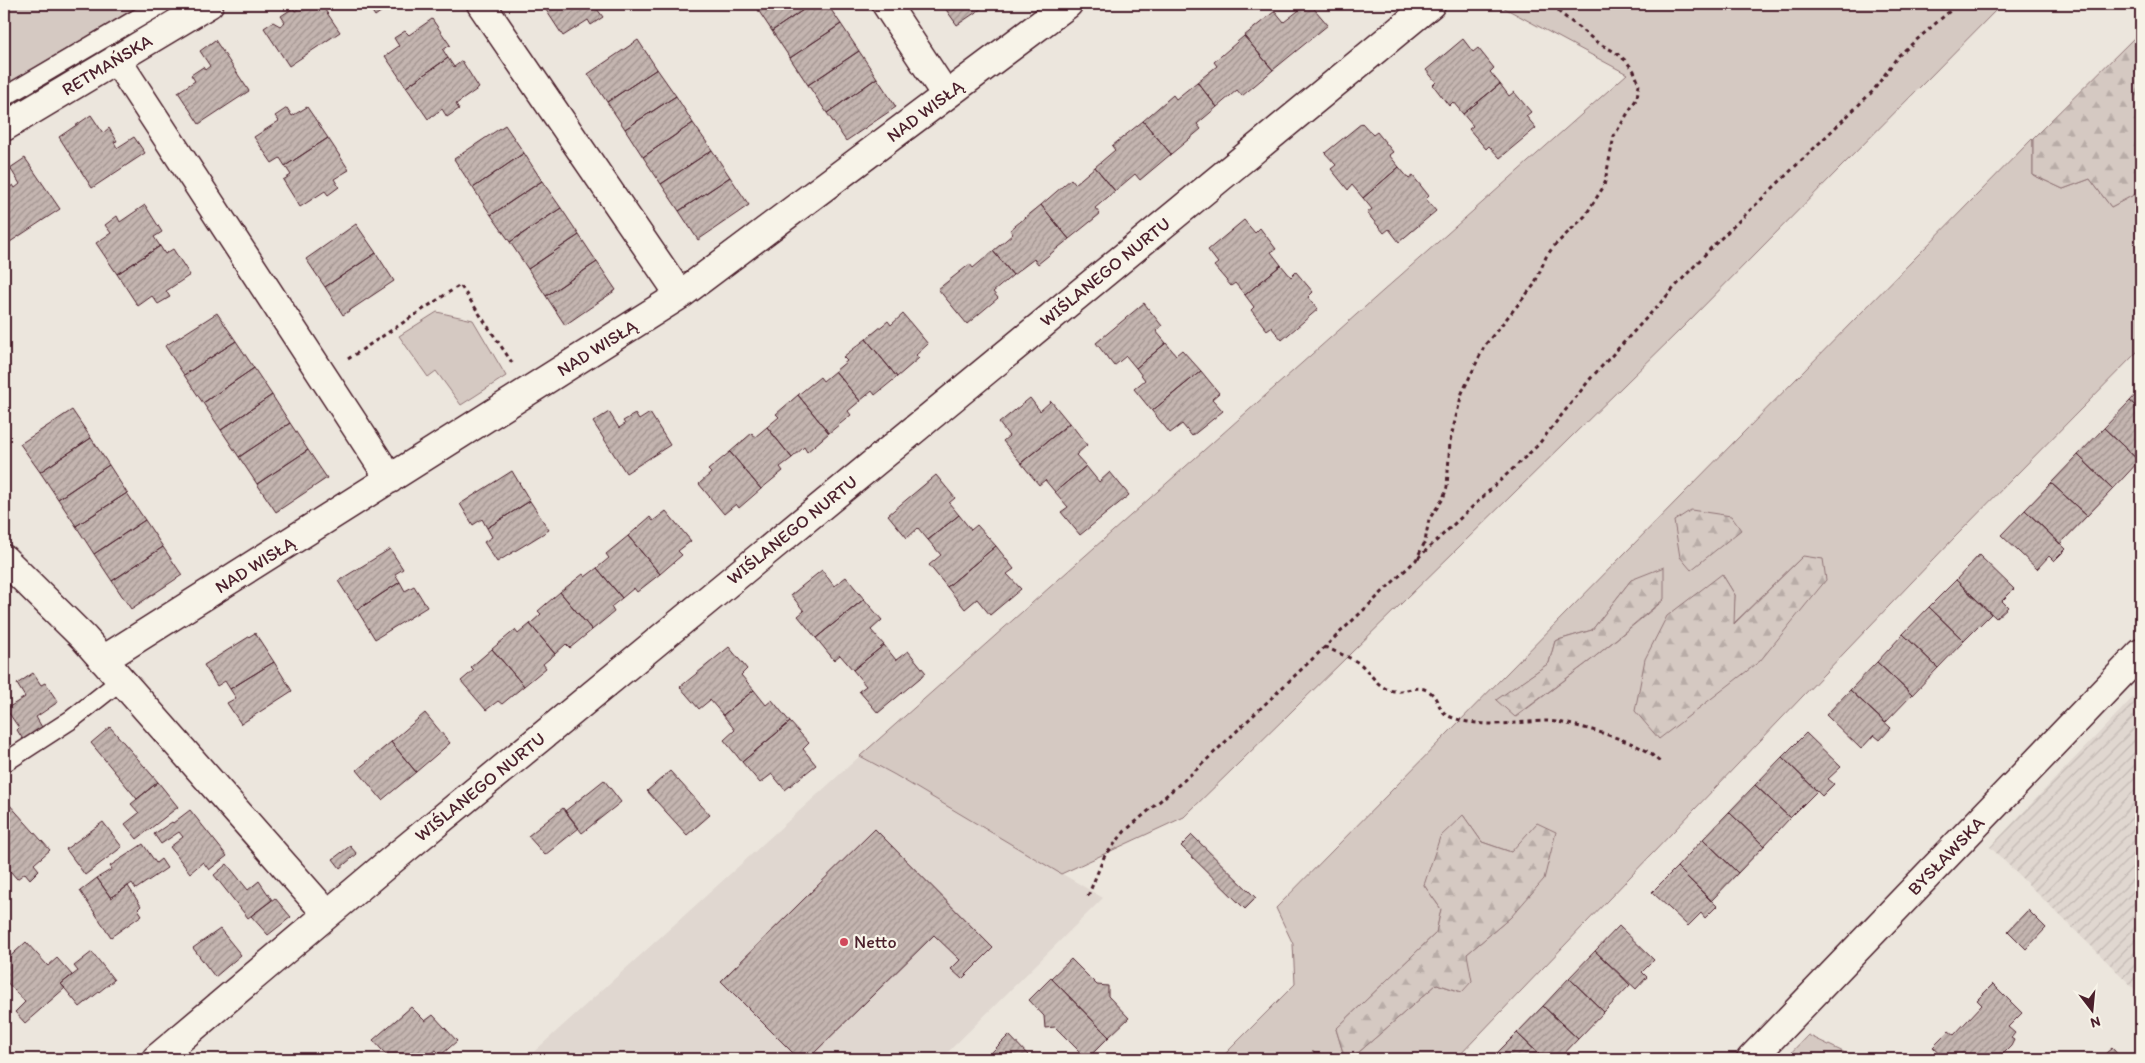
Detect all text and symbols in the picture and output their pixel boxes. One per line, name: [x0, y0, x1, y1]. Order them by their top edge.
street label: RETMAŃSKA: [58, 29, 157, 101]
street label: NAD WISŁĄ: [882, 75, 968, 147]
street label: WIŚLANEGO NURTU: [1035, 213, 1175, 331]
street label: NAD WISŁĄ: [553, 315, 641, 381]
street label: WIŚLANEGO NURTU: [722, 471, 862, 589]
street label: NAD WISŁĄ: [211, 532, 299, 598]
street label: WIŚLANEGO NURTU: [410, 728, 550, 846]
street label: BYSŁAWSKA: [1903, 812, 1989, 900]
place label: Netto: [854, 931, 897, 953]
marker: Netto: [838, 936, 850, 948]
north arrow: [2068, 986, 2118, 1036]
text: N: [2089, 1013, 2102, 1031]

